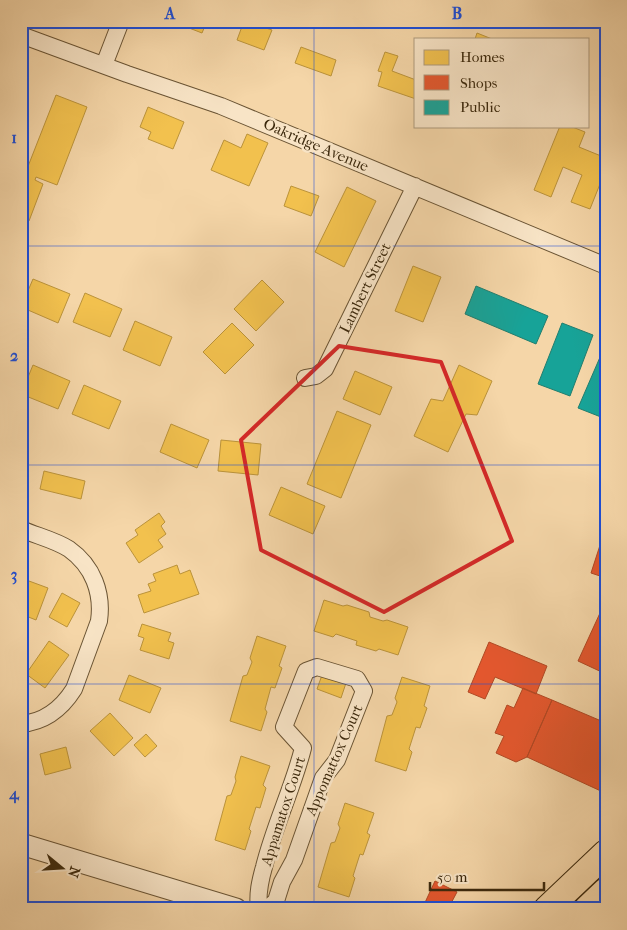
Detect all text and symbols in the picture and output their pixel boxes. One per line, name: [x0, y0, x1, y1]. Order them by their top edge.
text: A: [164, 4, 176, 23]
text: B: [452, 4, 462, 23]
legend: [414, 38, 590, 128]
text: Homes: [460, 48, 505, 66]
text: Shops: [460, 74, 498, 92]
text: Public: [460, 98, 501, 116]
street label: Oakridge Avenue: [261, 115, 372, 175]
text: 1: [11, 128, 17, 147]
street label: Lambert Street: [335, 239, 395, 336]
text: 2: [10, 346, 18, 365]
text: 3: [11, 565, 17, 585]
street label: Appomattox Court: [301, 701, 367, 819]
street label: Appamatox Court: [257, 753, 309, 869]
text: 4: [8, 784, 20, 804]
north arrow: [38, 842, 88, 892]
scale bar: [430, 860, 543, 892]
text: N: [64, 864, 84, 880]
text: 50 m: [437, 868, 468, 886]

